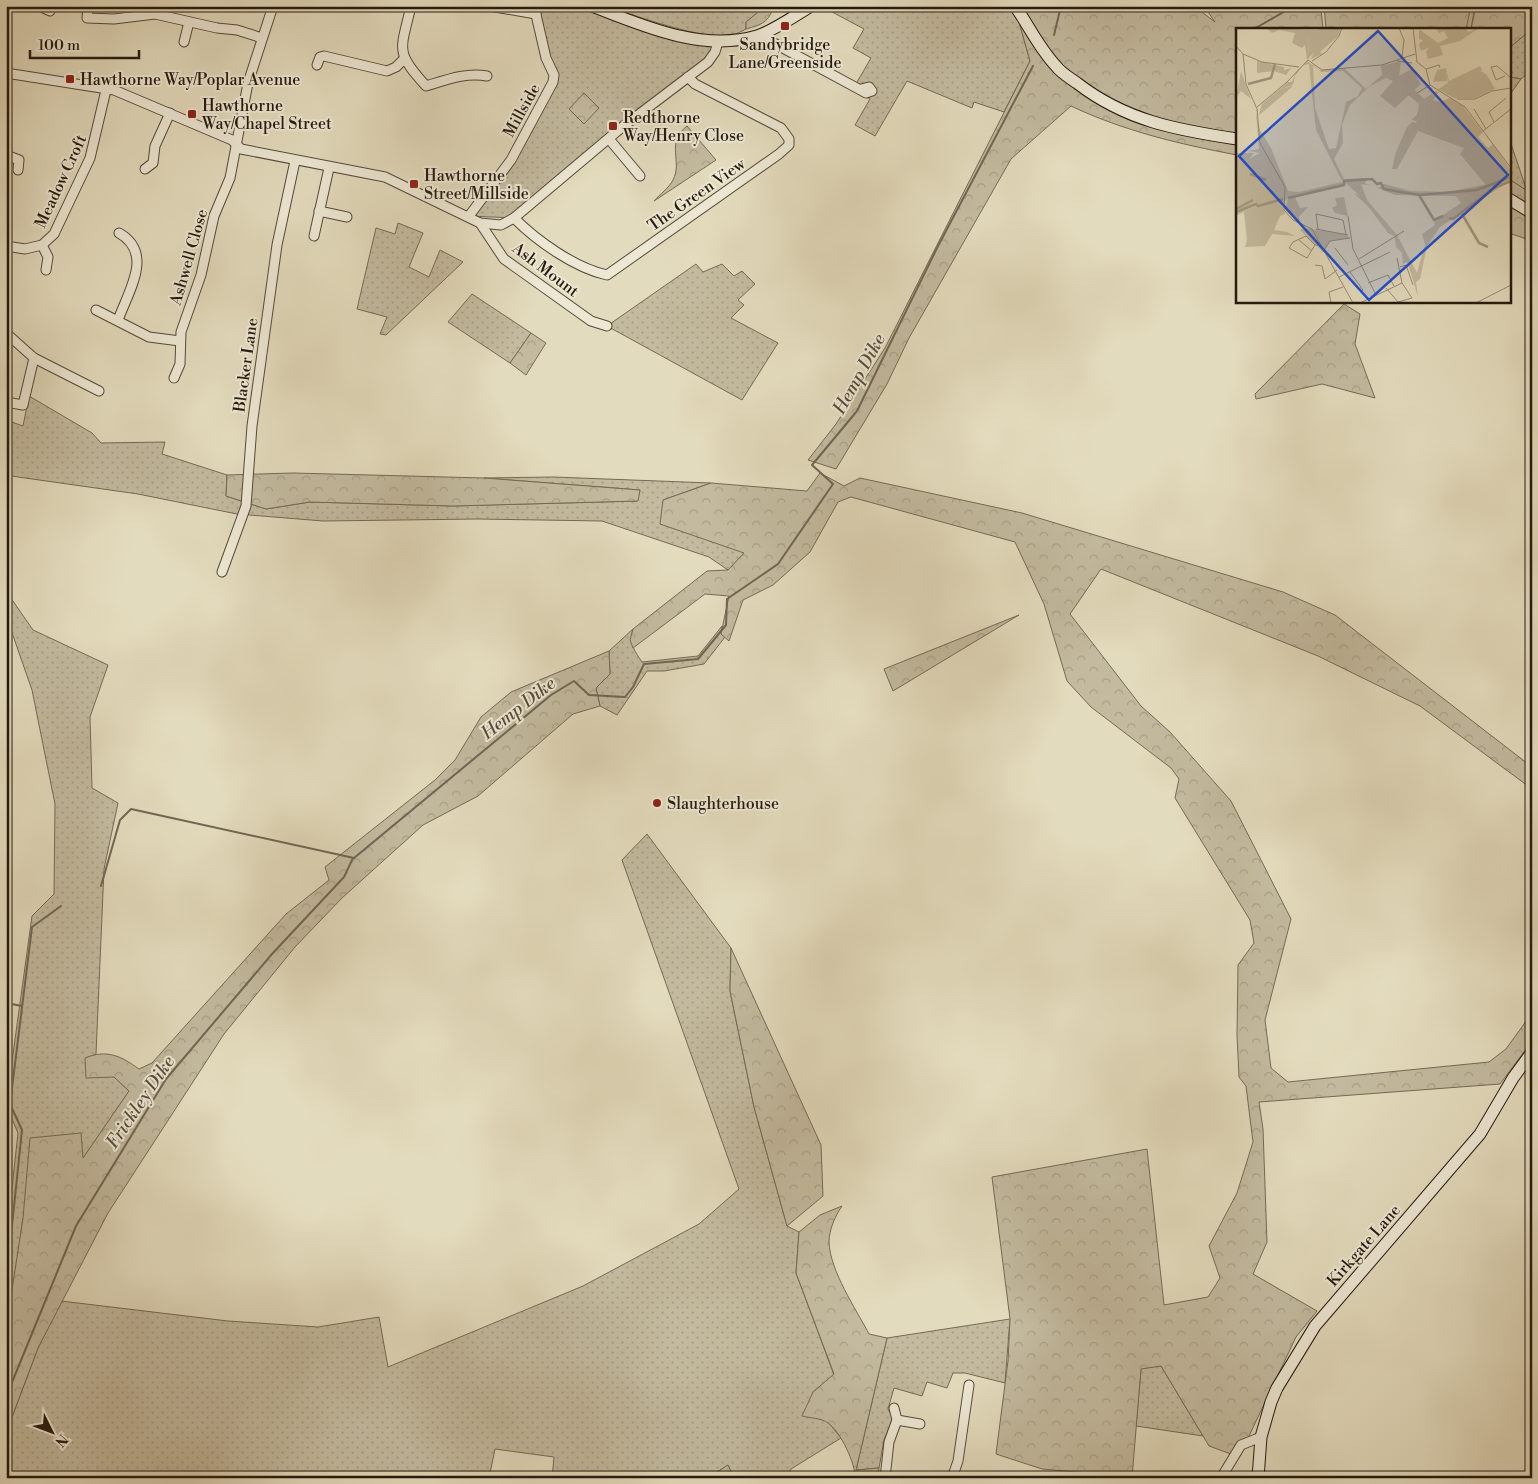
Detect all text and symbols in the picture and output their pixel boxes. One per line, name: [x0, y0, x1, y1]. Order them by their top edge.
marker: Sandybridge Lane/Greenside: [779, 20, 791, 32]
scale bar: [30, 28, 139, 60]
inset map: [1236, 28, 1510, 302]
place label: Sandybridge Lane/Greenside: [728, 35, 842, 73]
text: 100 m: [38, 36, 80, 55]
place label: Hawthorne Way/Poplar Avenue: [80, 70, 300, 90]
marker: Hawthorne Way/Poplar Avenue: [64, 73, 76, 85]
street label: Millside: [499, 80, 545, 141]
place label: Hawthorne Way/Chapel Street: [201, 96, 332, 134]
marker: Hawthorne Way/Chapel Street: [186, 108, 198, 120]
place label: Redthorne Way/Henry Close: [622, 108, 744, 146]
marker: Redthorne Way/Henry Close: [607, 120, 619, 132]
street label: Meadow Croft: [31, 131, 91, 231]
street label: The Green View: [644, 153, 750, 236]
place label: Hawthorne Street/Millside: [424, 166, 529, 204]
marker: Hawthorne Street/Millside: [408, 178, 420, 190]
street label: Ashwell Close: [165, 207, 212, 309]
street label: Ash Mount: [507, 238, 583, 302]
street label: Blacker Lane: [229, 317, 263, 415]
water label: Hemp Dike: [827, 330, 891, 419]
water label: Hemp Dike: [476, 672, 561, 745]
place label: Slaughterhouse: [667, 794, 779, 814]
marker: Slaughterhouse: [651, 797, 663, 809]
water label: Frickley Dike: [101, 1051, 180, 1153]
street label: Kirkgate Lane: [1323, 1200, 1405, 1291]
north arrow: [28, 1406, 78, 1456]
text: N: [51, 1430, 71, 1450]

